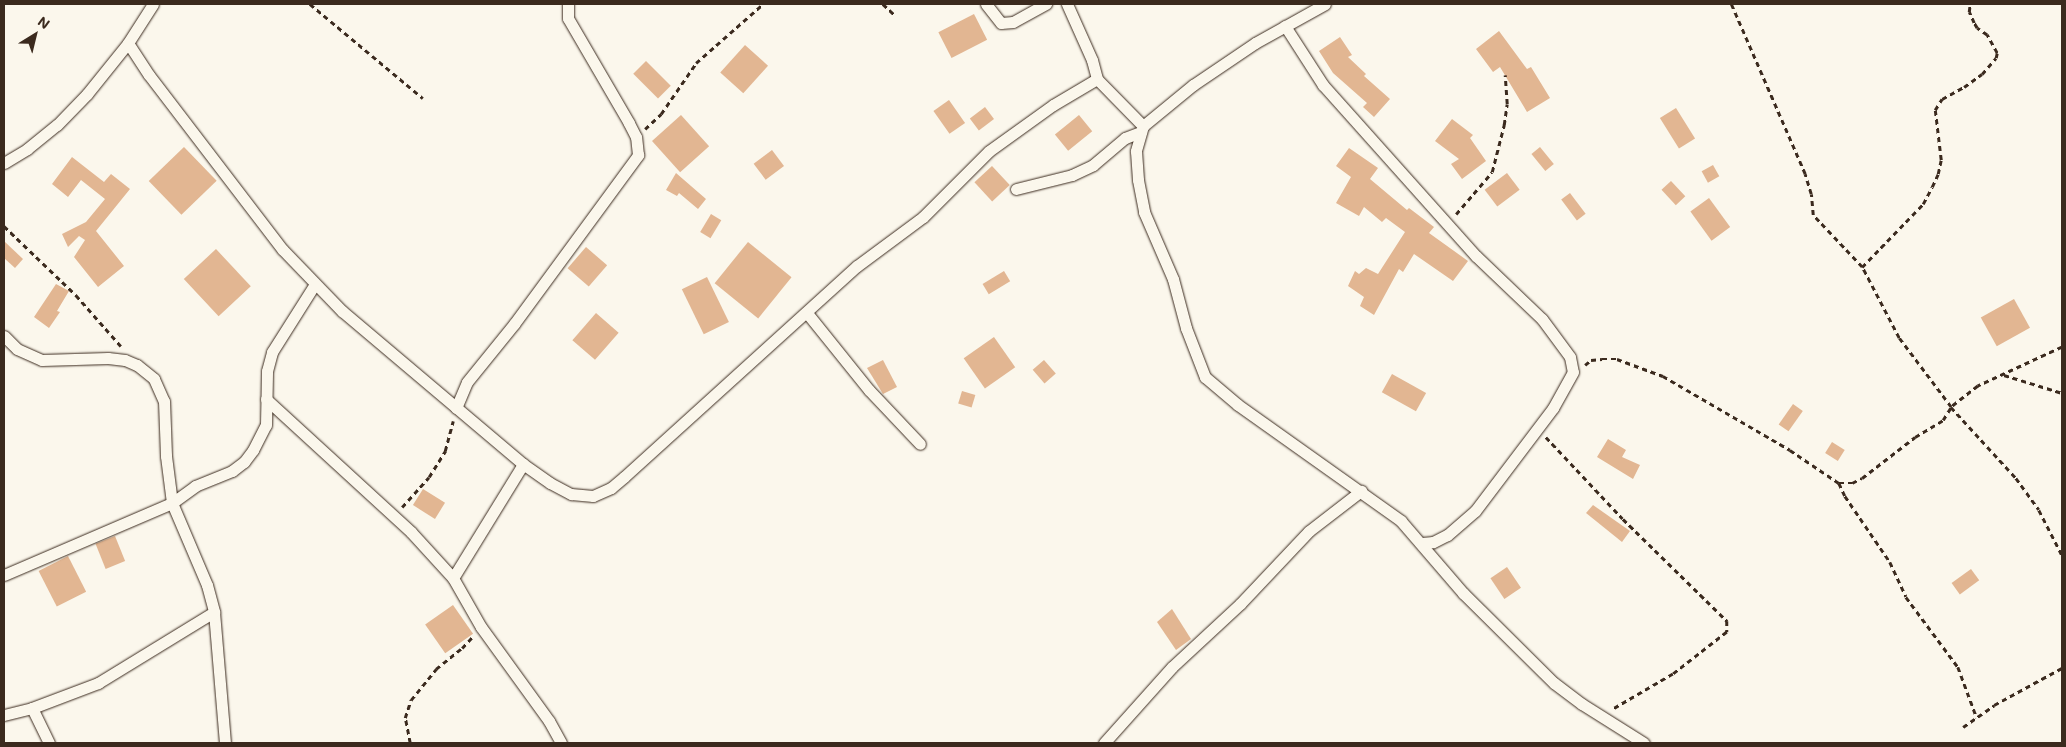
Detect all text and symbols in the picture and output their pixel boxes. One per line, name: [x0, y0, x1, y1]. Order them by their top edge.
north arrow: [10, 10, 60, 60]
text: N: [34, 12, 54, 33]

